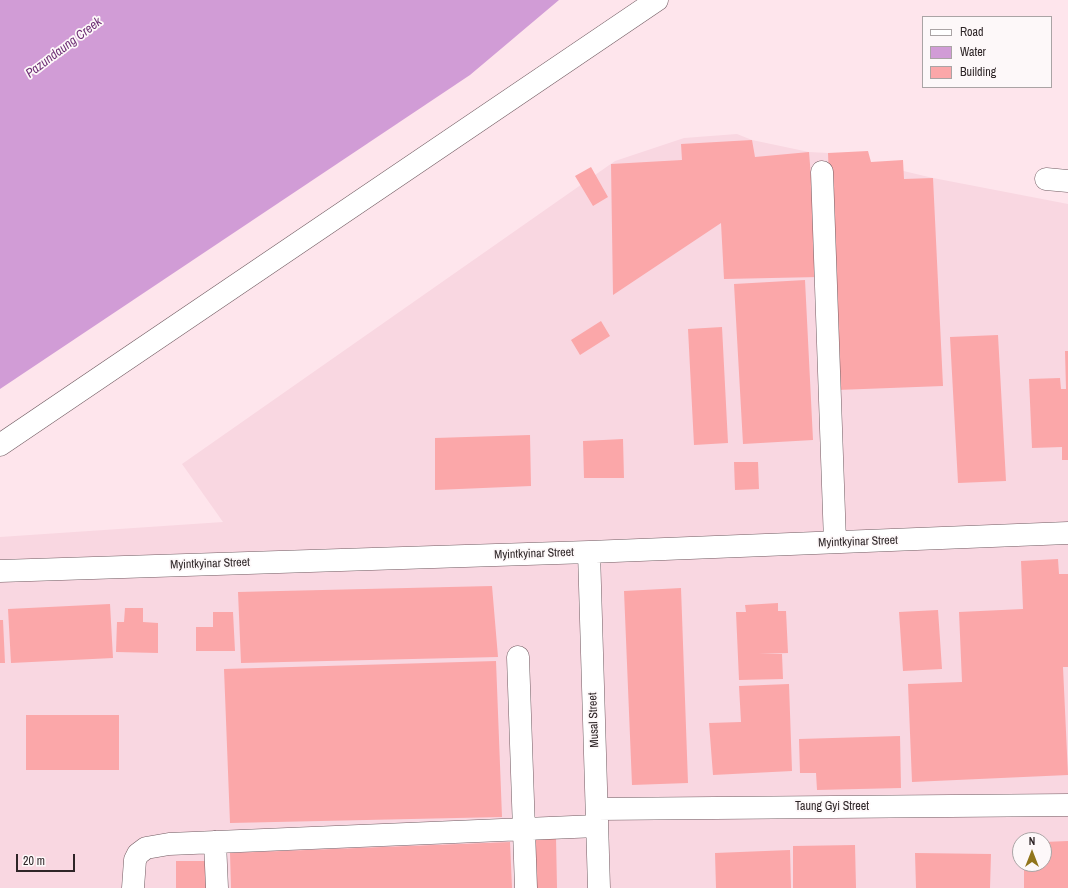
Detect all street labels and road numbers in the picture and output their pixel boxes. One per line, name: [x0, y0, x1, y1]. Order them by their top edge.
street label: Myintkyinar Street: [818, 533, 898, 551]
street label: Myintkyinar Street: [494, 545, 574, 563]
street label: Myintkyinar Street: [170, 555, 250, 573]
street label: Musal Street: [586, 692, 602, 748]
street label: Taung Gyi Street: [795, 800, 869, 814]

